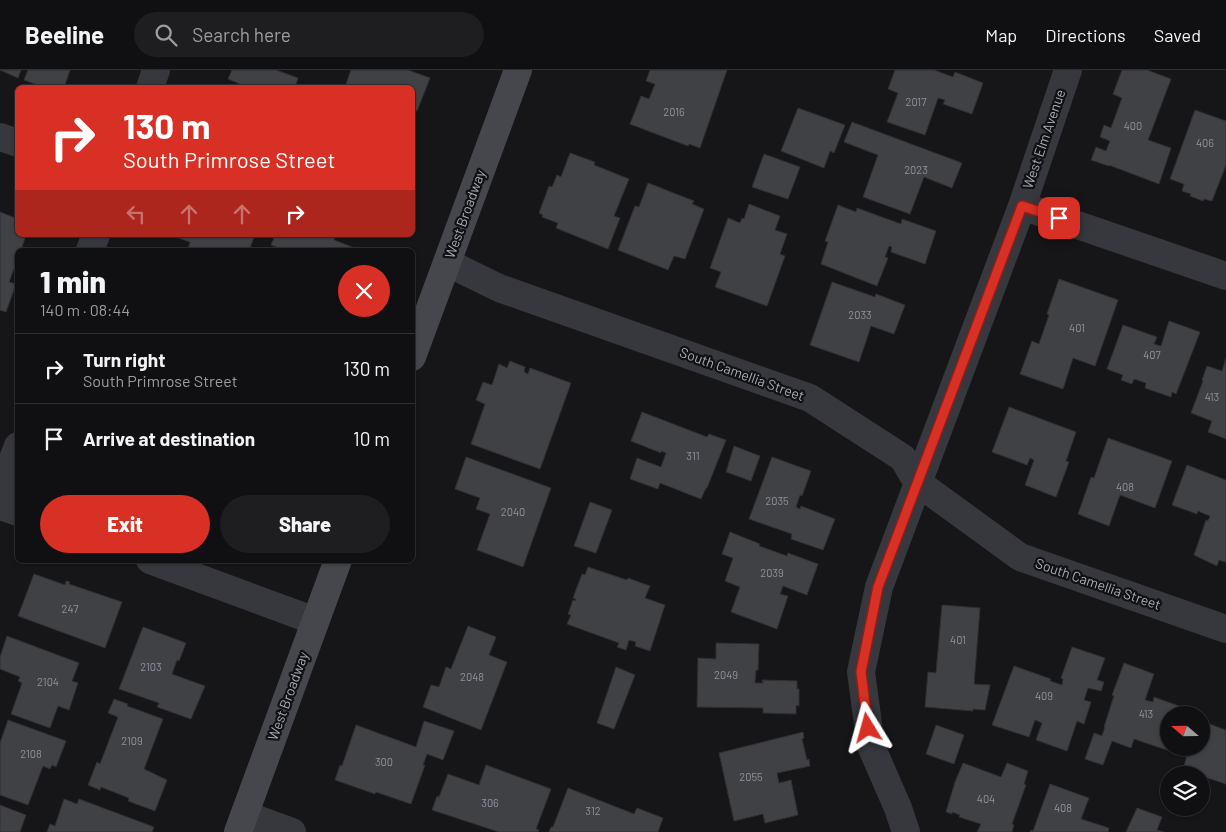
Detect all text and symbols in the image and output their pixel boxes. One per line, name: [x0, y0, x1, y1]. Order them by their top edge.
search box: [134, 12, 484, 57]
text: Beeline: [25, 20, 104, 49]
icon: search: [152, 21, 180, 49]
text: Search here: [192, 23, 291, 46]
text: Map: [985, 24, 1017, 46]
text: Directions: [1045, 24, 1126, 46]
text: Saved: [1154, 24, 1201, 46]
street label: West Elm Avenue: [1019, 87, 1069, 191]
house number: 2017: [906, 95, 926, 108]
text: 130 m: [123, 104, 210, 146]
icon: right: [40, 105, 105, 170]
house number: 2016: [663, 105, 685, 118]
house number: 400: [1124, 119, 1142, 132]
house number: 406: [1196, 136, 1214, 149]
text: South Primrose Street: [123, 146, 335, 172]
house number: 2023: [904, 163, 928, 176]
street label: West Broadway: [441, 167, 489, 261]
pin: [1038, 197, 1080, 239]
icon: left: [122, 200, 150, 228]
icon: ahead: [175, 200, 203, 228]
icon: ahead: [228, 200, 256, 228]
icon: right: [281, 200, 309, 228]
icon: arrive: [1045, 204, 1073, 232]
text: 1 min: [40, 263, 106, 299]
button: close: [338, 265, 390, 317]
text: 140 m · 08:44: [40, 300, 130, 319]
house number: 2033: [848, 308, 872, 321]
house number: 401: [1069, 321, 1085, 334]
street label: South Camellia Street: [678, 343, 807, 404]
text: Turn right: [83, 348, 165, 371]
house number: 407: [1143, 348, 1161, 361]
icon: right: [40, 355, 68, 383]
text: 130 m: [343, 357, 390, 380]
text: South Primrose Street: [83, 371, 237, 390]
house number: 413: [1205, 390, 1219, 403]
icon: arrive: [40, 425, 68, 453]
text: Arrive at destination: [83, 427, 255, 450]
text: 10 m: [353, 427, 390, 450]
house number: 311: [686, 449, 700, 462]
house number: 408: [1116, 480, 1134, 493]
house number: 2035: [765, 494, 789, 507]
button: Exit: [40, 495, 210, 553]
button: Share: [220, 495, 390, 553]
house number: 2040: [501, 505, 525, 518]
street label: South Camellia Street: [1033, 554, 1163, 613]
house number: 2039: [760, 566, 784, 579]
house number: 247: [62, 602, 78, 615]
house number: 401: [950, 633, 966, 646]
street label: West Broadway: [264, 649, 312, 743]
house number: 2103: [140, 660, 162, 673]
house number: 2049: [714, 668, 738, 681]
house number: 2048: [460, 670, 484, 683]
house number: 2104: [37, 675, 59, 688]
house number: 409: [1035, 689, 1053, 702]
position arrow: [841, 701, 893, 753]
north arrow: [1160, 706, 1210, 756]
map controls: [1160, 706, 1210, 816]
house number: 413: [1139, 707, 1153, 720]
house number: 2109: [121, 734, 143, 747]
house number: 2108: [20, 747, 42, 760]
house number: 300: [375, 755, 393, 768]
button: layers: [1160, 766, 1210, 816]
house number: 2055: [739, 770, 763, 783]
house number: 404: [977, 792, 995, 805]
house number: 306: [481, 796, 499, 809]
house number: 408: [1054, 801, 1072, 814]
house number: 312: [585, 804, 601, 817]

